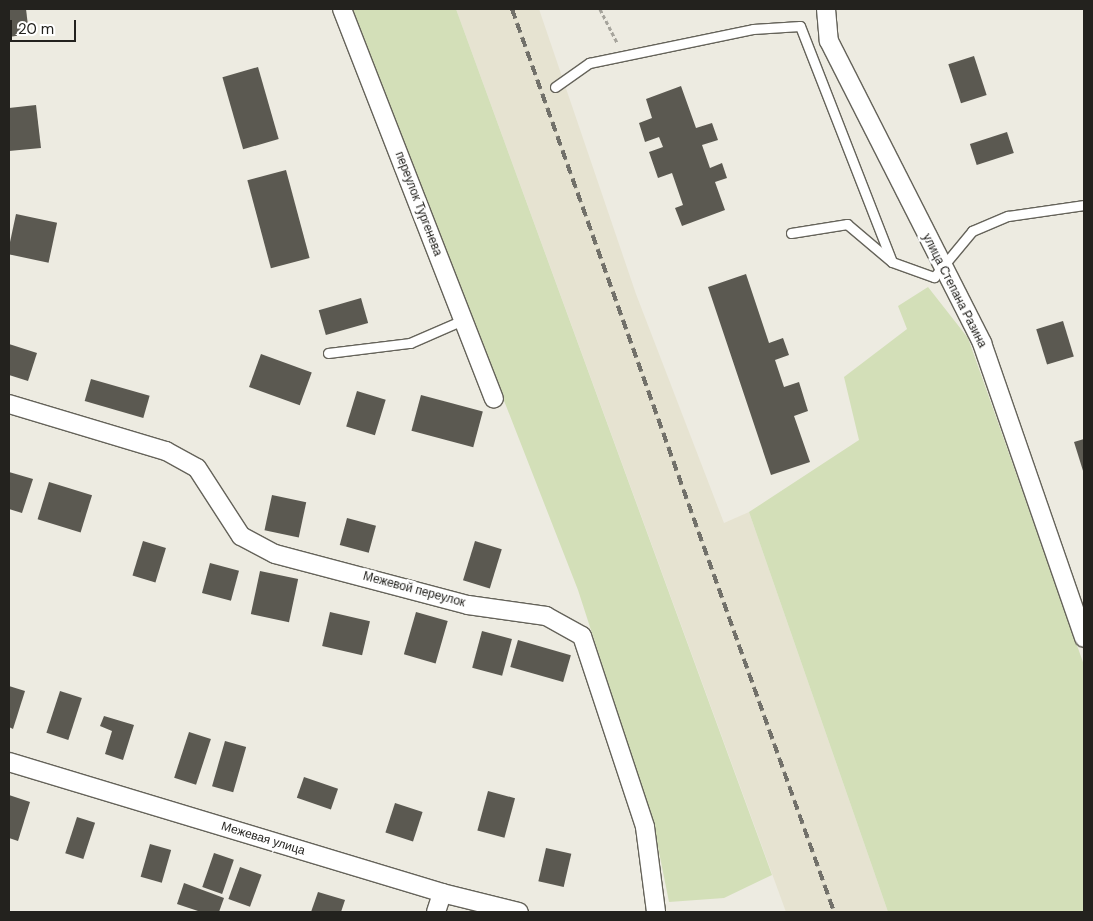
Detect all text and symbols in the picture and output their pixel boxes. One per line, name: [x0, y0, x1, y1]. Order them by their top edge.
scale bar: [12, 10, 79, 42]
text: 20 m: [18, 19, 54, 39]
street label: переулок Тургенева: [391, 150, 445, 258]
street label: улица Степана Разина: [919, 232, 989, 350]
street label: Межевой переулок: [361, 569, 467, 611]
street label: Межевая улица: [219, 819, 307, 859]

